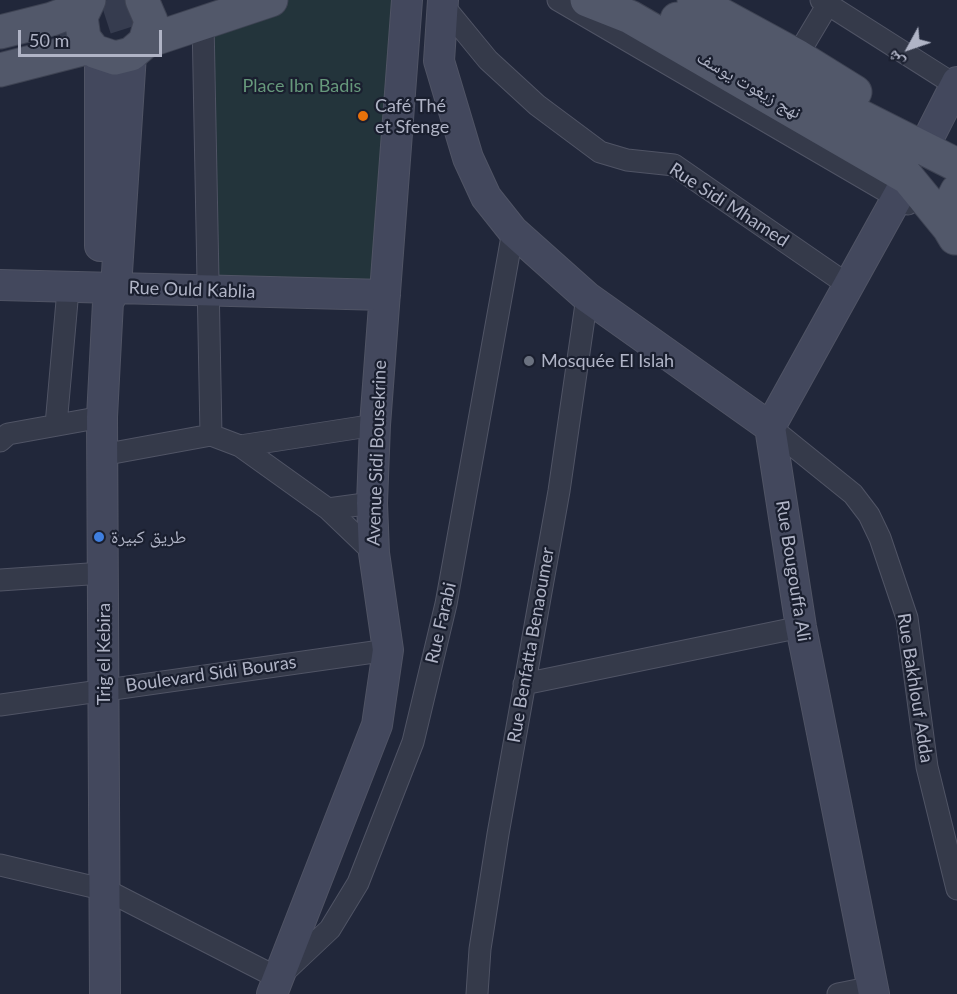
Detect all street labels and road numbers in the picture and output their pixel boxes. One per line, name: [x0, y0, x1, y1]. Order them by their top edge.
street label: نهج زيغوت يوسف: [693, 46, 805, 124]
street label: Rue Sidi Mhamed: [665, 158, 793, 252]
street label: Rue Ould Kablia: [128, 277, 256, 303]
street label: Avenue Sidi Bousekrine: [363, 360, 391, 546]
street label: Rue Bougouffa Ali: [771, 499, 815, 643]
street label: Rue Benfatta Benaoumer: [503, 546, 559, 744]
street label: Rue Farabi: [421, 580, 461, 666]
street label: Trig el Kebira: [93, 603, 115, 705]
street label: Rue Bakhlouf Adda: [893, 612, 937, 764]
street label: Boulevard Sidi Bouras: [124, 651, 298, 697]

